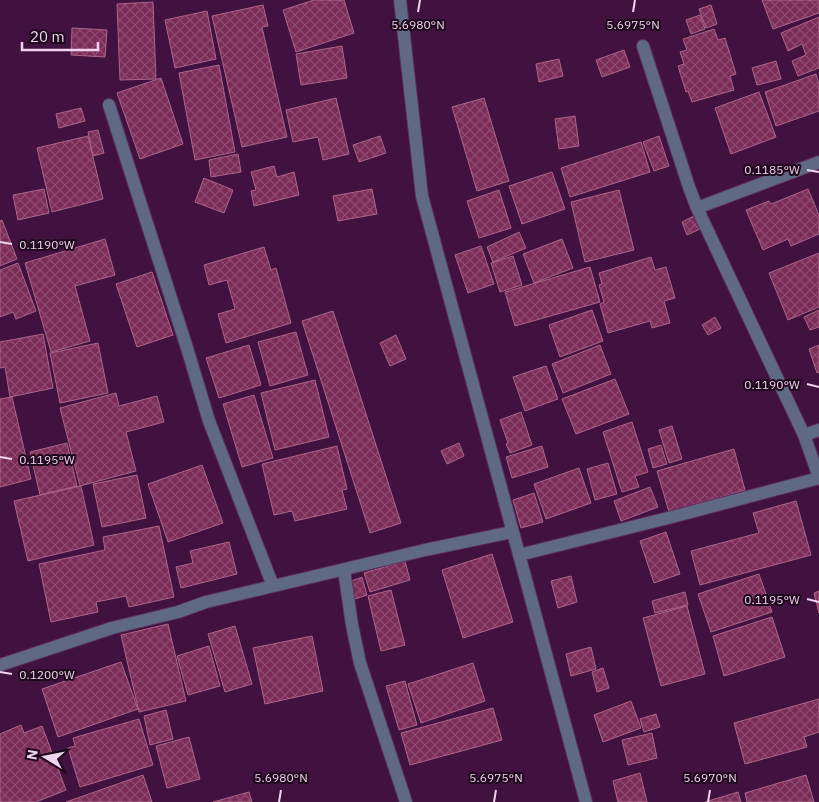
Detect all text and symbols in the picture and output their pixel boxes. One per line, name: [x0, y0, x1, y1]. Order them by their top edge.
text: 5.6980°N: [391, 17, 445, 32]
text: 5.6975°N: [606, 17, 660, 32]
scale bar: [22, 20, 99, 52]
text: 20 m: [30, 27, 65, 46]
text: 0.1185°W: [744, 162, 800, 177]
text: 0.1190°W: [19, 237, 75, 252]
text: 0.1190°W: [744, 377, 800, 392]
text: 0.1195°W: [19, 452, 75, 467]
text: 0.1195°W: [744, 592, 800, 607]
text: 0.1200°W: [19, 667, 75, 682]
north arrow: [20, 732, 70, 782]
text: N: [22, 748, 42, 761]
text: 5.6980°N: [254, 770, 308, 785]
text: 5.6975°N: [469, 770, 523, 785]
text: 5.6970°N: [683, 770, 737, 785]

